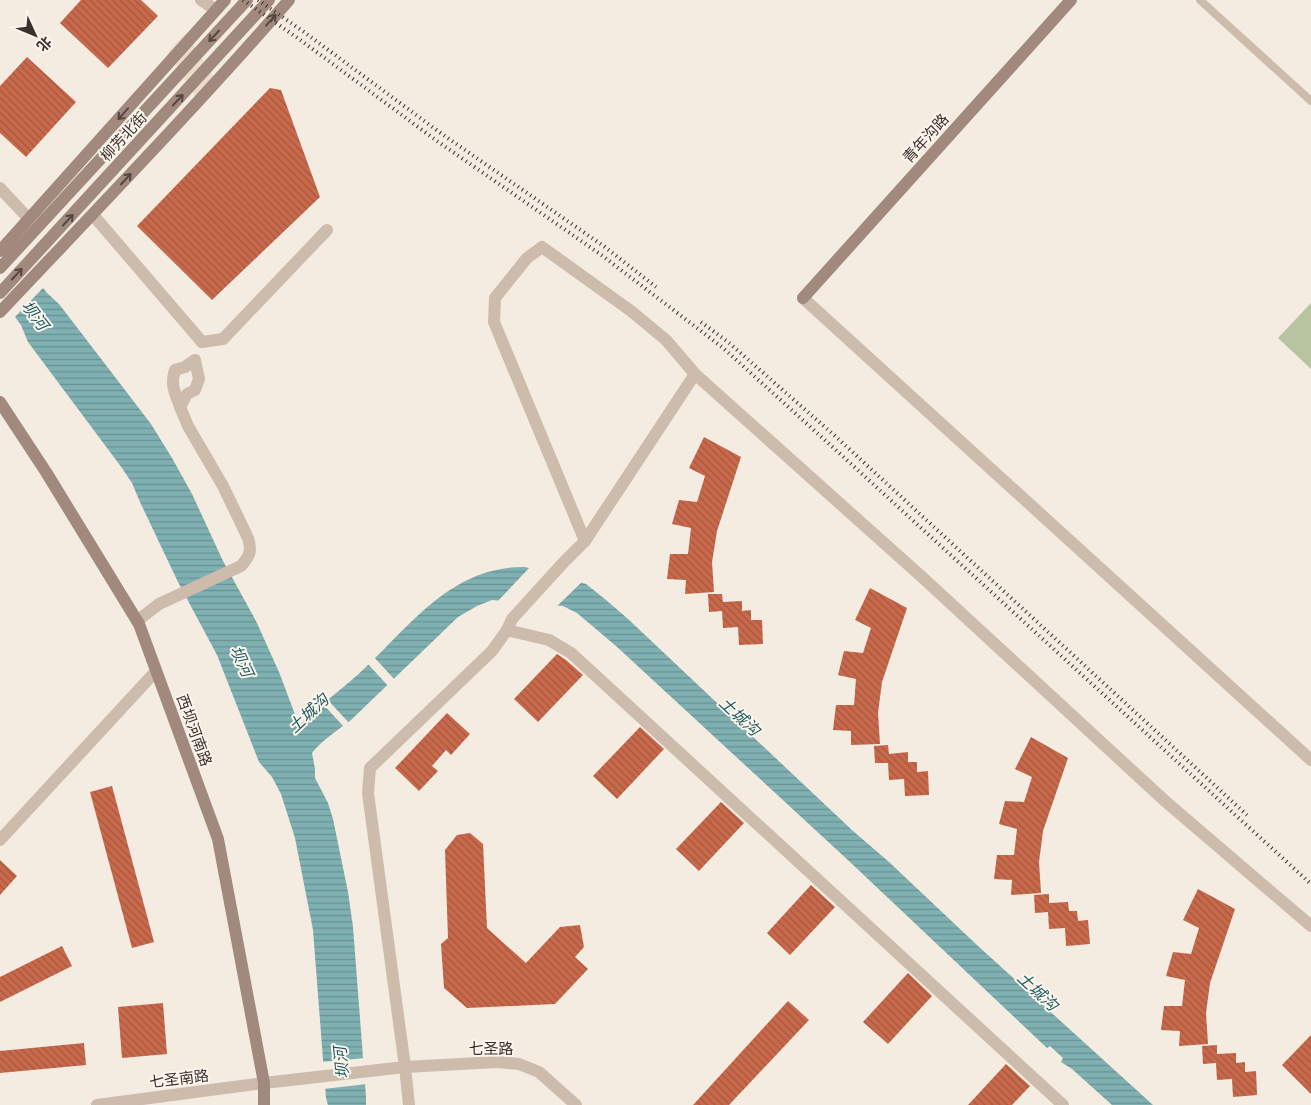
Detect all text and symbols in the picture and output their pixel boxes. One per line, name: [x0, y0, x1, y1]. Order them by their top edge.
north arrow: [10, 10, 60, 60]
one-way arrow: [266, 14, 277, 27]
one-way arrow: [208, 29, 220, 42]
text: 北: [33, 33, 56, 56]
one-way arrow: [172, 94, 183, 107]
street label: 柳芳北街: [95, 107, 151, 165]
one-way arrow: [117, 108, 128, 121]
street label: 青年沟路: [897, 109, 953, 167]
one-way arrow: [120, 172, 132, 185]
one-way arrow: [61, 214, 73, 227]
one-way arrow: [11, 268, 23, 281]
water label: 坝河: [16, 296, 55, 337]
water label: 坝河: [225, 642, 260, 683]
water label: 土城沟: [283, 687, 335, 737]
street label: 西坝河南路: [173, 691, 217, 769]
water label: 土城沟: [715, 692, 767, 742]
water label: 土城沟: [1013, 967, 1065, 1017]
street label: 七圣路: [468, 1038, 514, 1058]
water label: 坝河: [328, 1043, 354, 1080]
street label: 七圣南路: [148, 1064, 210, 1092]

